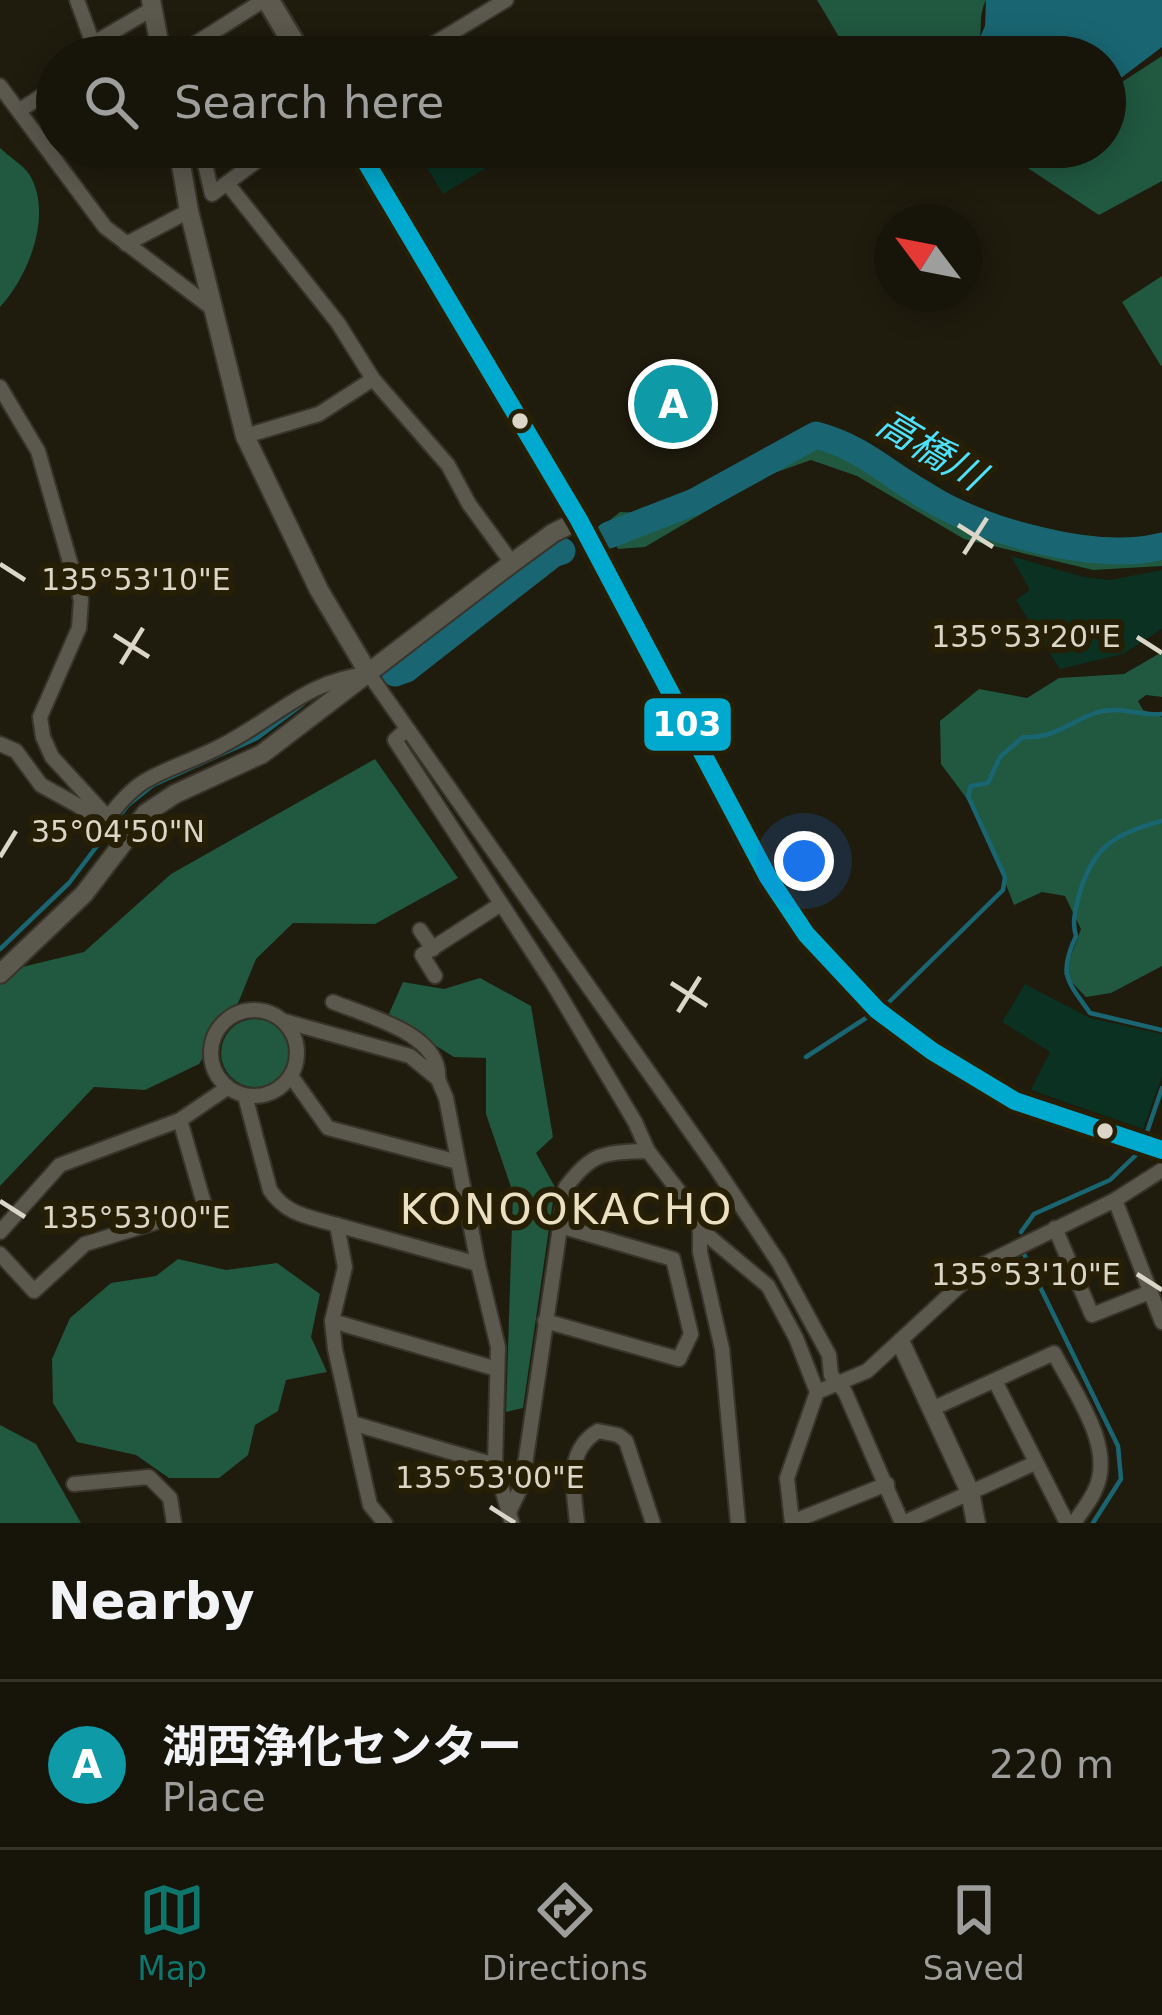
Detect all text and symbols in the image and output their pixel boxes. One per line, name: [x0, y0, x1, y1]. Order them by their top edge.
search box: [36, 36, 1126, 168]
icon: search: [78, 69, 144, 135]
text: Search here: [174, 76, 444, 129]
north arrow: [874, 204, 982, 312]
pin: A: [634, 359, 712, 449]
water label: 高橋川: [869, 400, 996, 501]
unlabelled marker: [509, 410, 531, 432]
text: 135°53'10"E: [41, 562, 231, 597]
text: 135°53'20"E: [931, 619, 1121, 654]
line badge: 103: [642, 696, 733, 753]
text: 103: [653, 705, 721, 744]
text: 35°04'50"N: [31, 814, 205, 849]
your location: [774, 831, 834, 891]
unlabelled marker: [1094, 1120, 1116, 1142]
district label: KONOOKACHO: [400, 1185, 734, 1234]
text: 135°53'00"E: [41, 1200, 231, 1235]
text: 135°53'10"E: [931, 1257, 1121, 1292]
text: 135°53'00"E: [395, 1460, 585, 1495]
text: Nearby: [48, 1572, 255, 1631]
text: 湖西浄化センター: [162, 1720, 522, 1773]
text: A: [72, 1742, 102, 1787]
text: 220 m: [989, 1742, 1114, 1787]
text: Place: [162, 1775, 266, 1820]
tab: Map: [137, 1877, 207, 1988]
tab: Directions: [482, 1877, 648, 1988]
tab: Saved: [923, 1877, 1025, 1988]

